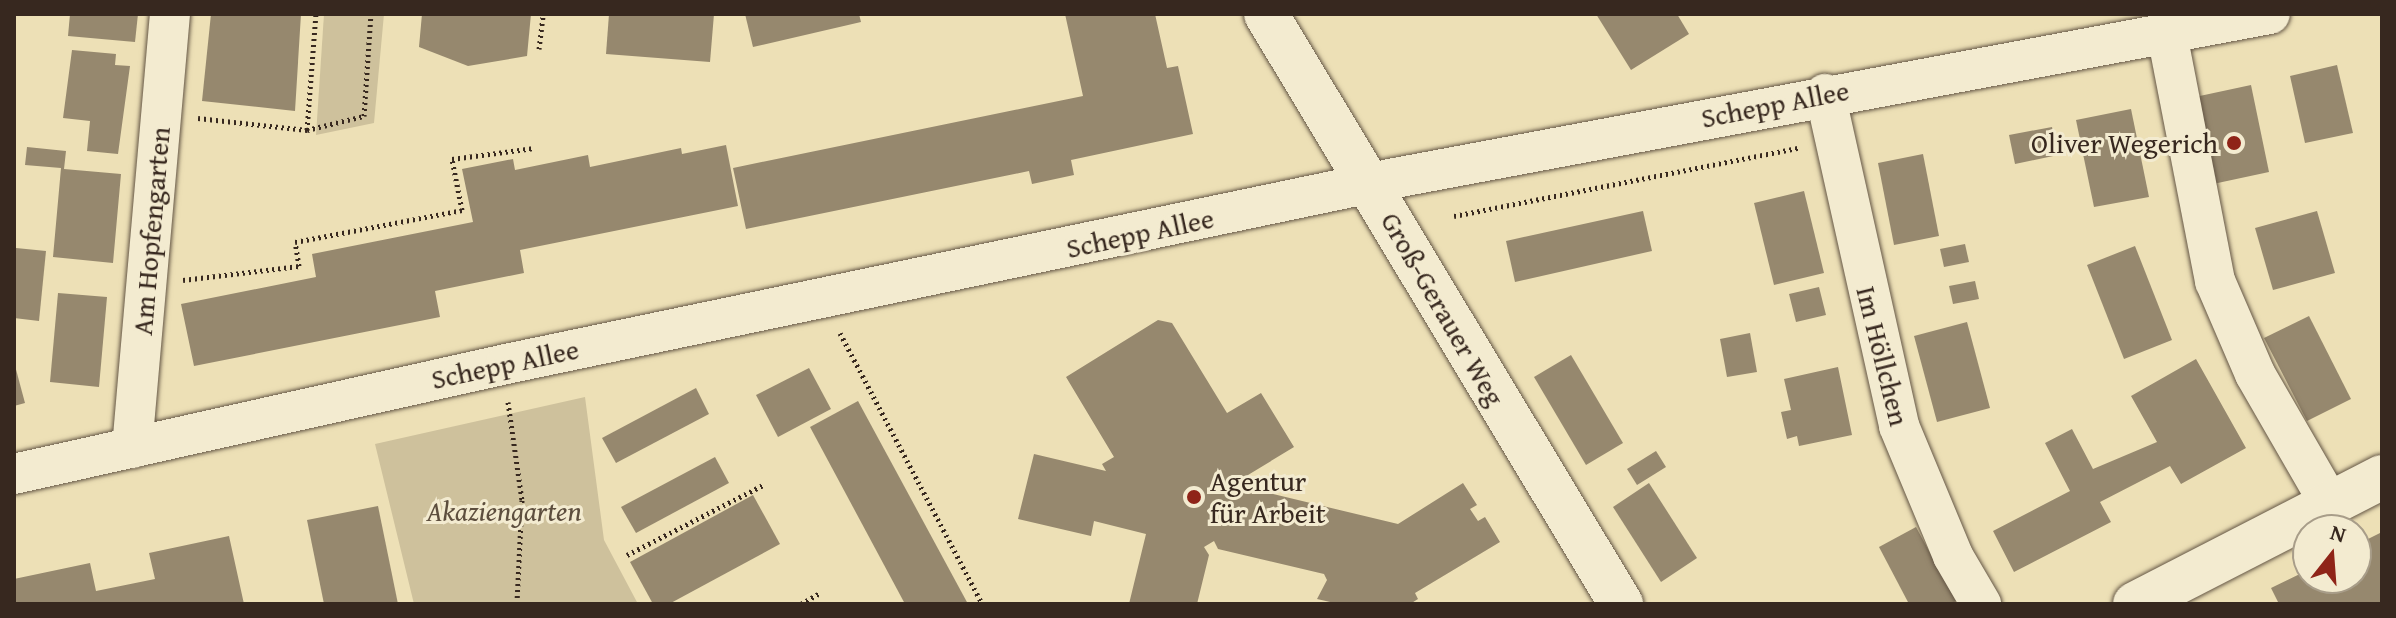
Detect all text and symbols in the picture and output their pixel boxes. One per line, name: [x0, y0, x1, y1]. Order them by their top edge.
street label: Schepp Allee: [1698, 73, 1852, 135]
street label: Am Hopfengarten: [125, 125, 177, 337]
place label: Oliver Wegerich: [2031, 126, 2218, 160]
marker: Oliver Wegerich: [2225, 134, 2243, 152]
street label: Schepp Allee: [1063, 201, 1217, 265]
street label: Groß-Gerauer Weg: [1374, 206, 1512, 412]
street label: Im Höllchen: [1849, 283, 1917, 429]
street label: Schepp Allee: [428, 332, 582, 396]
place label: Agentur für Arbeit: [1210, 464, 1326, 530]
marker: Agentur für Arbeit: [1185, 488, 1203, 506]
park label: Akaziengarten: [426, 494, 582, 528]
north arrow: [2292, 514, 2372, 594]
text: N: [2327, 516, 2350, 550]

